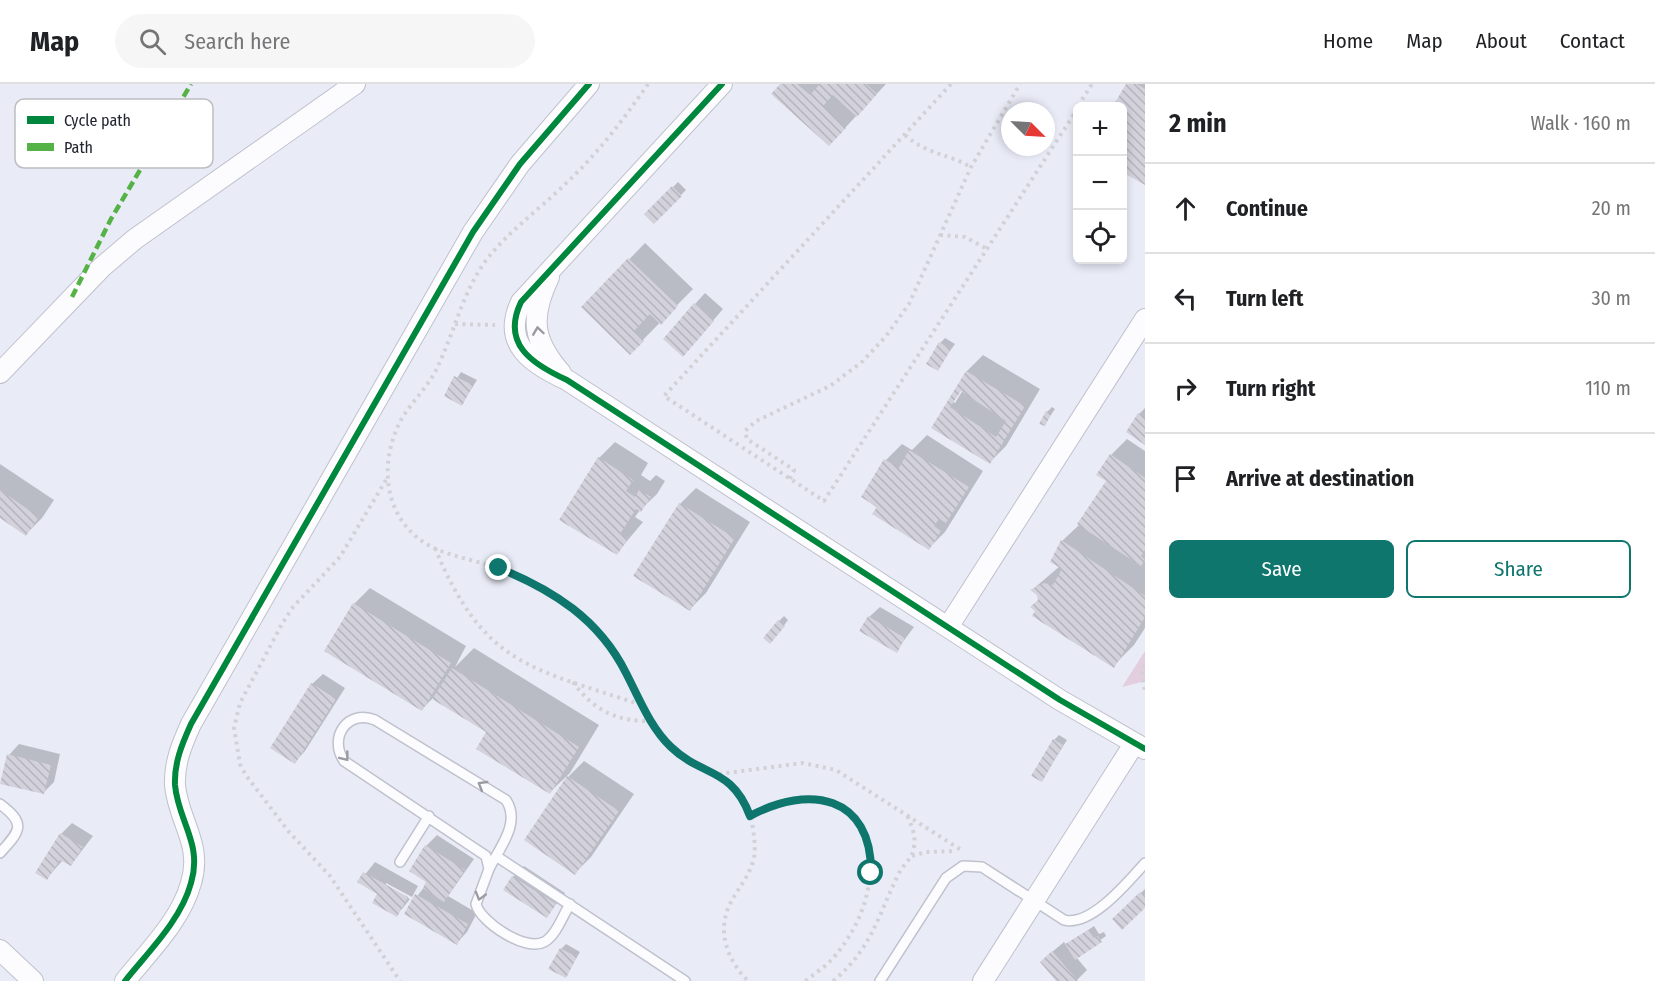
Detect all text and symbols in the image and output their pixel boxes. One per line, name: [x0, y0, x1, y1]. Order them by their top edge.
search box: [115, 14, 535, 68]
text: Map: [30, 25, 79, 58]
icon: search: [136, 25, 169, 58]
text: Search here: [184, 28, 290, 55]
text: Home: [1323, 28, 1373, 54]
text: Map: [1406, 28, 1443, 54]
text: About: [1476, 28, 1527, 54]
text: Contact: [1560, 28, 1625, 54]
legend: [15, 99, 213, 168]
north arrow: [1001, 102, 1055, 156]
map controls: [1073, 102, 1127, 264]
button: +: [1073, 102, 1127, 156]
text: 2 min: [1169, 108, 1227, 139]
text: Cycle path: [64, 111, 131, 130]
text: Walk · 160 m: [1531, 111, 1631, 135]
text: Path: [64, 138, 93, 157]
button: −: [1073, 156, 1127, 210]
icon: ahead: [1169, 192, 1202, 225]
text: Continue: [1226, 195, 1308, 222]
text: 20 m: [1592, 196, 1631, 220]
button: locate: [1073, 210, 1127, 264]
icon: left: [1169, 282, 1202, 315]
text: Turn left: [1226, 285, 1304, 312]
text: 30 m: [1591, 286, 1631, 310]
one-way arrow: [532, 326, 544, 335]
icon: right: [1169, 372, 1202, 405]
text: Turn right: [1226, 375, 1315, 402]
text: 110 m: [1585, 376, 1631, 400]
icon: arrive: [1169, 462, 1202, 495]
text: Arrive at destination: [1226, 465, 1414, 492]
button: Save: [1169, 540, 1394, 598]
button: Share: [1406, 540, 1631, 598]
route end: [485, 554, 511, 580]
one-way arrow: [338, 750, 349, 761]
one-way arrow: [478, 780, 488, 792]
route start: [857, 859, 883, 885]
one-way arrow: [474, 891, 487, 901]

